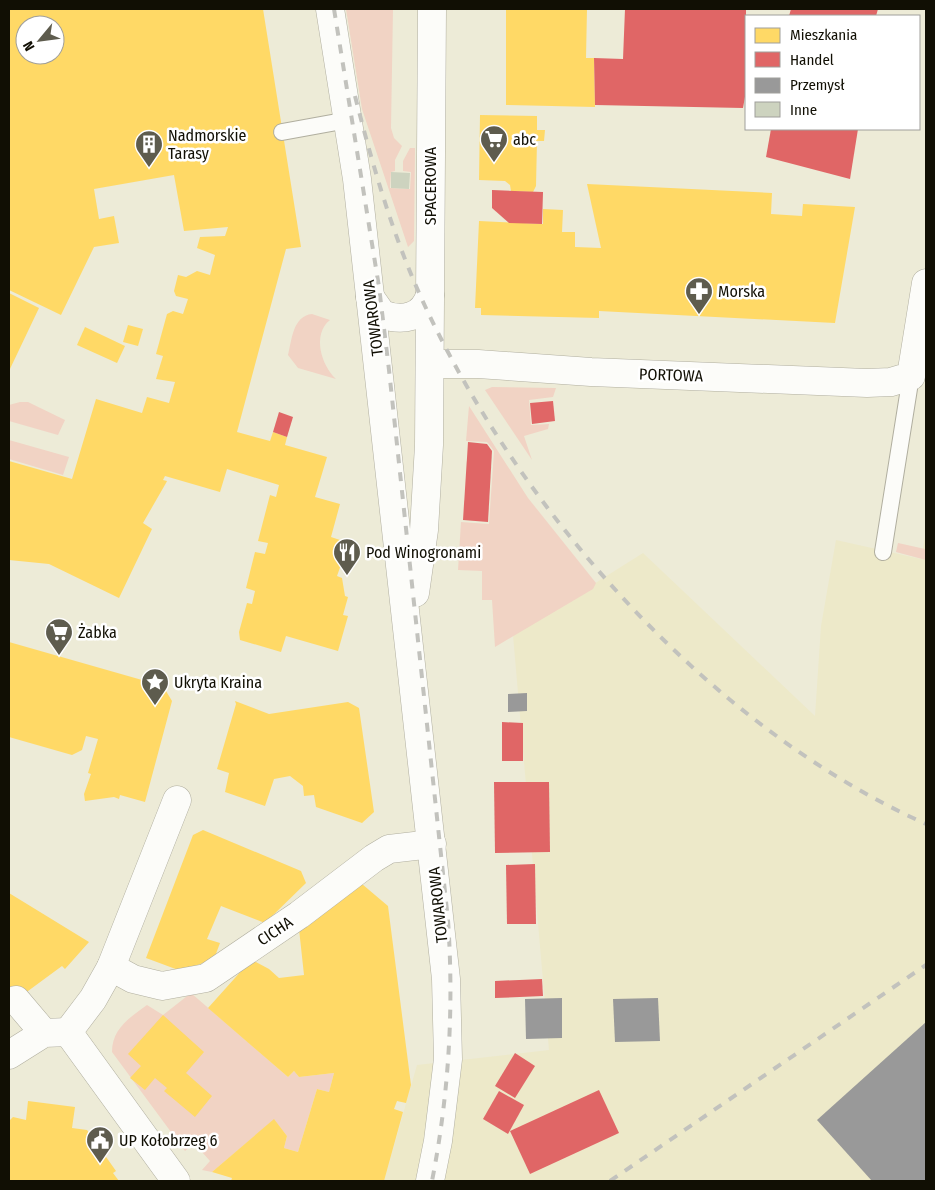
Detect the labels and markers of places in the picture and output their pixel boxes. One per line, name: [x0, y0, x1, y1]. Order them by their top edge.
supermarket icon: abc: [479, 124, 509, 163]
place label: Nadmorskie Tarasy: [168, 126, 247, 163]
building icon: Nadmorskie Tarasy: [134, 129, 164, 168]
place label: abc: [513, 130, 536, 149]
pharmacy icon: Morska: [684, 276, 714, 315]
place label: Morska: [718, 282, 765, 301]
restaurant icon: Pod Winogronami: [332, 537, 362, 576]
place label: Pod Winogronami: [366, 543, 481, 562]
supermarket icon: Żabka: [44, 617, 74, 656]
place label: Żabka: [78, 623, 117, 642]
place icon: Ukryta Kraina: [140, 667, 170, 706]
place label: Ukryta Kraina: [174, 673, 262, 692]
public building icon: UP Kołobrzeg 6: [85, 1125, 115, 1164]
place label: UP Kołobrzeg 6: [119, 1131, 217, 1150]

